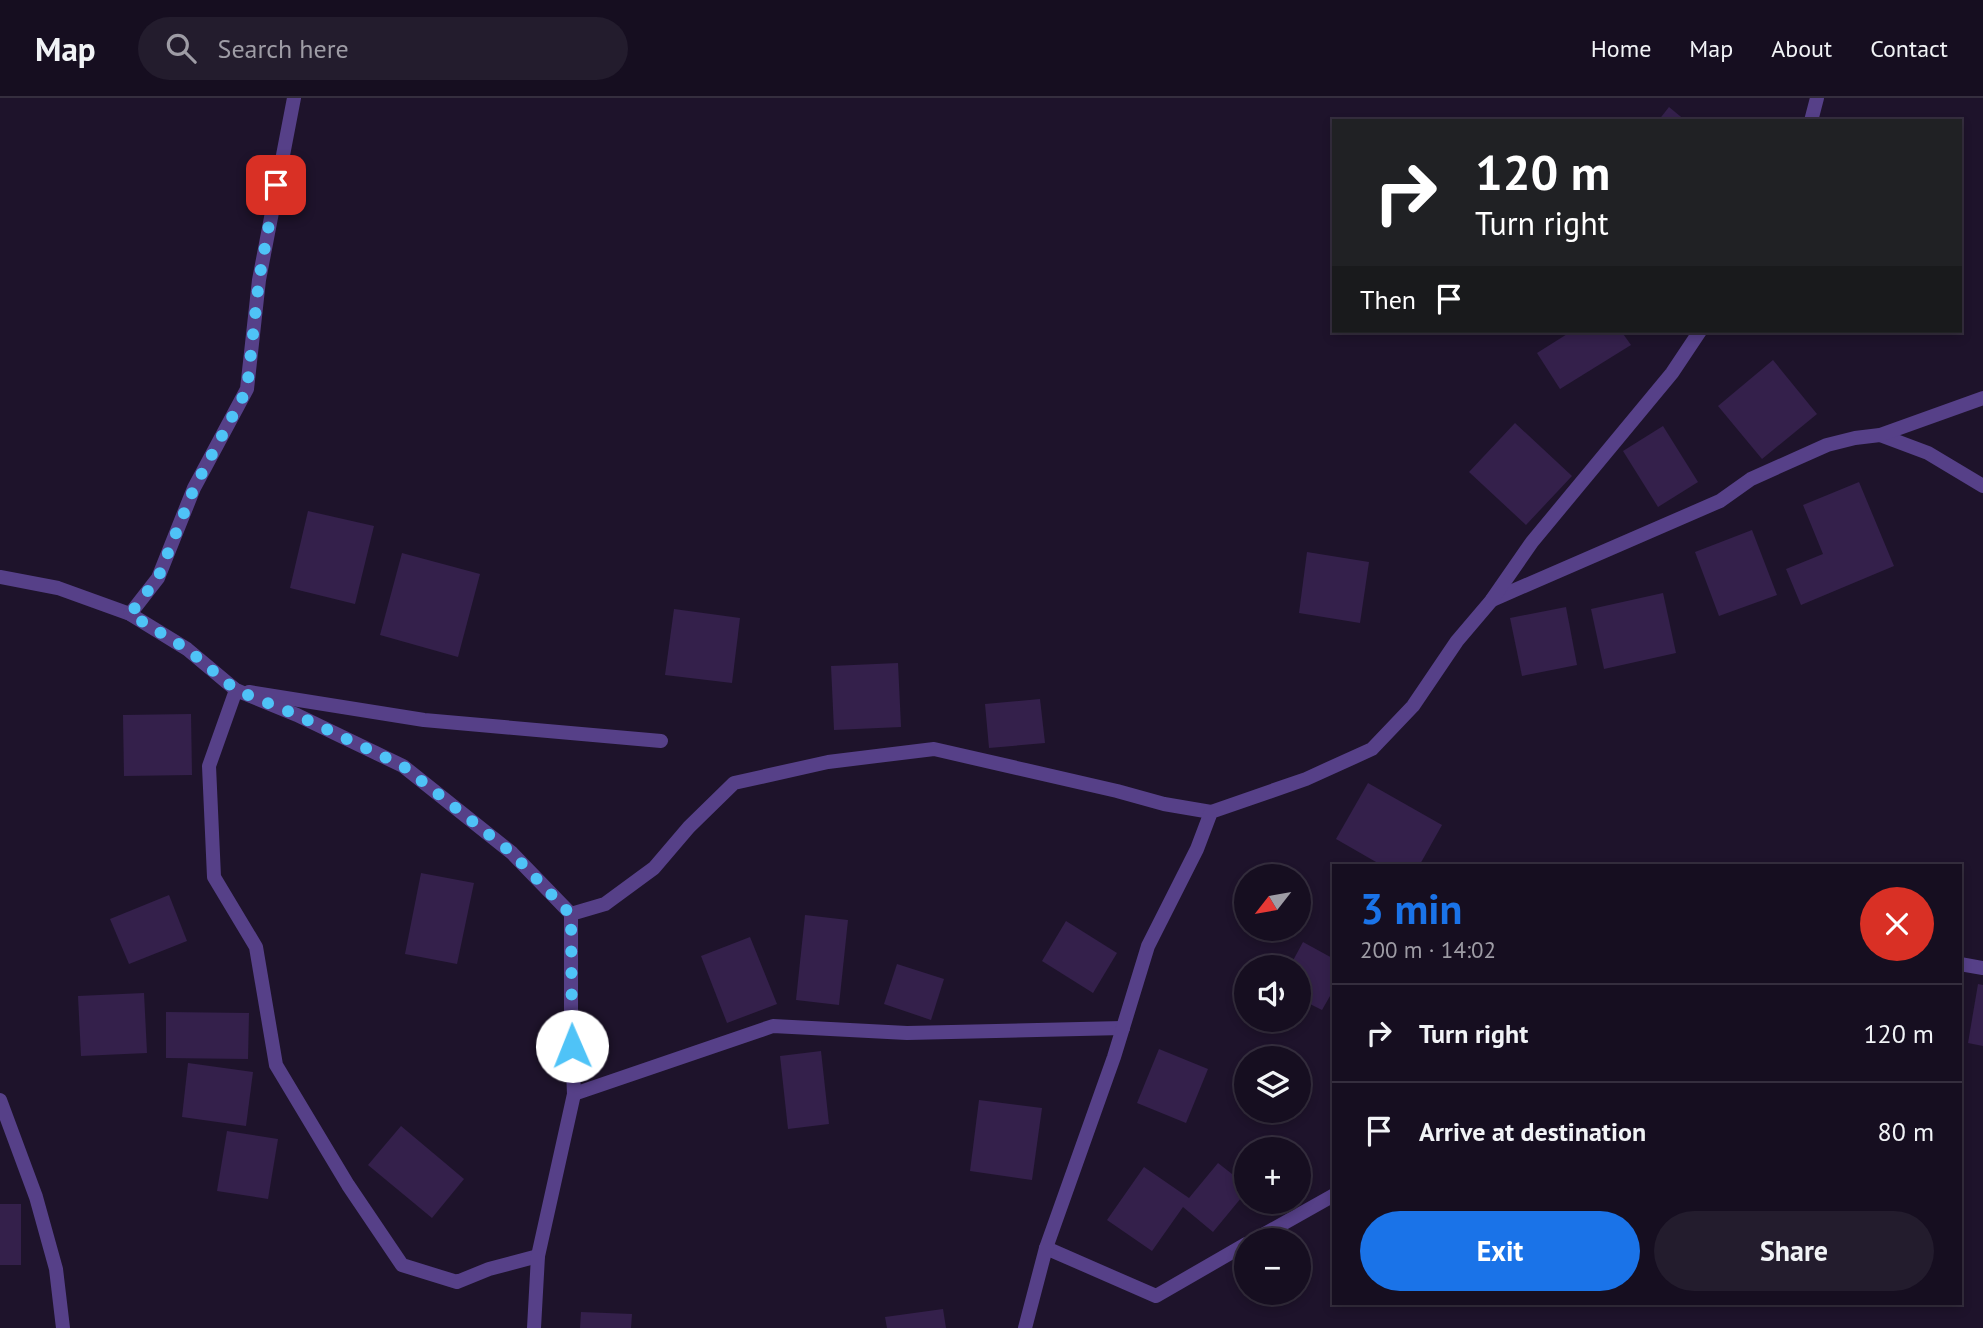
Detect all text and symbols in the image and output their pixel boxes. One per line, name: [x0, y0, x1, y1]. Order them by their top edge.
search box: [138, 17, 628, 80]
text: Map: [35, 27, 96, 70]
icon: search: [162, 29, 200, 67]
text: Search here: [218, 32, 349, 65]
text: Home: [1591, 33, 1651, 64]
text: Map: [1689, 33, 1733, 64]
text: About: [1771, 33, 1832, 64]
text: Contact: [1870, 33, 1948, 64]
text: 120 m: [1475, 140, 1610, 204]
icon: right: [1360, 147, 1451, 238]
pin: [246, 155, 306, 215]
icon: arrive: [257, 166, 295, 204]
text: Turn right: [1475, 202, 1609, 244]
icon: arrive: [1430, 280, 1468, 318]
text: Then: [1360, 283, 1416, 316]
north arrow: [1234, 864, 1311, 942]
map controls: [1234, 864, 1311, 1305]
text: 3 min: [1360, 881, 1462, 936]
button: close: [1860, 887, 1934, 961]
text: 200 m · 14:02: [1360, 935, 1496, 964]
button: sound: [1234, 955, 1311, 1032]
position arrow: [535, 1009, 609, 1083]
icon: right: [1360, 1014, 1398, 1052]
text: Turn right: [1419, 1017, 1528, 1050]
text: 120 m: [1863, 1017, 1934, 1050]
button: layers: [1234, 1046, 1311, 1123]
icon: arrive: [1360, 1112, 1398, 1150]
text: Arrive at destination: [1419, 1115, 1646, 1148]
text: 80 m: [1878, 1115, 1934, 1148]
button: +: [1234, 1137, 1311, 1214]
button: Exit: [1360, 1211, 1640, 1291]
button: Share: [1654, 1211, 1934, 1291]
button: −: [1234, 1228, 1311, 1305]

